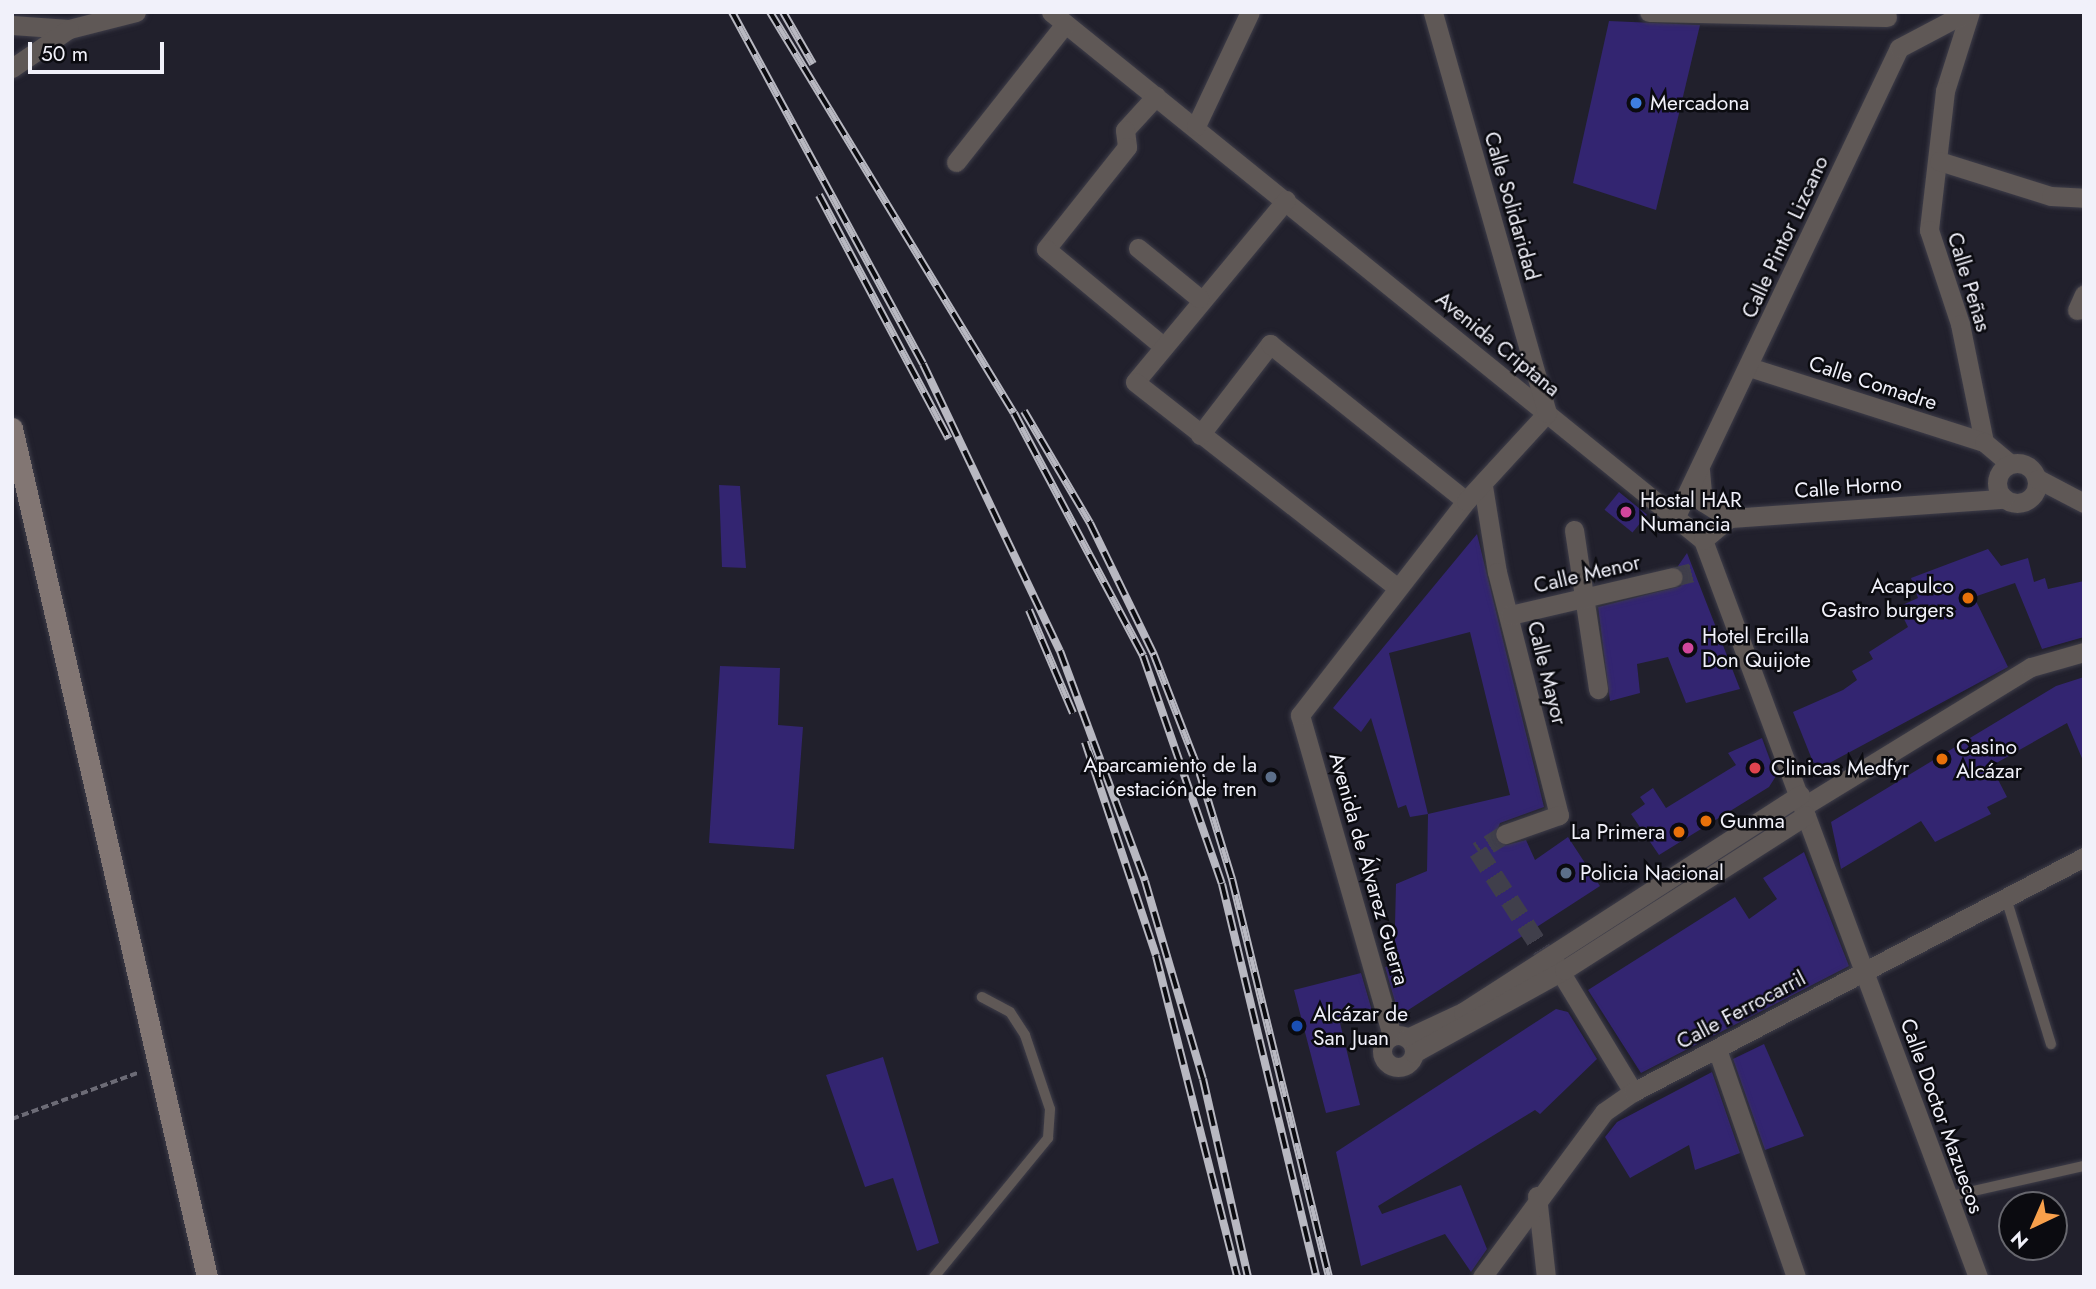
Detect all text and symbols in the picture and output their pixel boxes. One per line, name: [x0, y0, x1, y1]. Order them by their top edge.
scale bar: [32, 28, 168, 72]
text: 50 m: [41, 39, 88, 69]
place label: Mercadona: [1650, 90, 1749, 116]
marker: Mercadona: [1628, 95, 1644, 111]
street label: Calle Solidaridad: [1479, 129, 1545, 283]
street label: Calle Pintor Lizcano: [1736, 152, 1834, 322]
street label: Calle Peñas: [1942, 229, 1996, 335]
street label: Avenida Criptana: [1431, 286, 1565, 402]
street label: Calle Comadre: [1806, 350, 1940, 416]
street label: Calle Horno: [1794, 471, 1902, 503]
place label: Hostal HAR Numancia: [1640, 487, 1742, 537]
marker: Hostal HAR Numancia: [1618, 504, 1634, 520]
street label: Calle Menor: [1531, 549, 1643, 599]
place label: Acapulco Gastro burgers: [1821, 573, 1954, 623]
marker: Acapulco Gastro burgers: [1960, 590, 1976, 606]
street label: Calle Mayor: [1522, 619, 1572, 727]
place label: Hotel Ercilla Don Quijote: [1702, 623, 1811, 673]
marker: Hotel Ercilla Don Quijote: [1680, 640, 1696, 656]
place label: Casino Alcázar: [1956, 734, 2022, 784]
street label: Avenida de Álvarez Guerra: [1324, 750, 1414, 988]
marker: Casino Alcázar: [1934, 751, 1950, 767]
place label: Aparcamiento de la estación de tren: [1084, 752, 1257, 802]
place label: Clinicas Medfyr: [1771, 755, 1909, 781]
marker: Clinicas Medfyr: [1745, 758, 1765, 778]
marker: Aparcamiento de la estación de tren: [1263, 769, 1279, 785]
place label: Gunma: [1720, 808, 1785, 834]
marker: Gunma: [1698, 813, 1714, 829]
place label: La Primera: [1571, 819, 1665, 845]
marker: La Primera: [1671, 824, 1687, 840]
place label: Policia Nacional: [1580, 860, 1724, 886]
marker: Policia Nacional: [1558, 865, 1574, 881]
street label: Calle Ferrocarril: [1672, 965, 1810, 1055]
place label: Alcázar de San Juan: [1313, 1001, 1408, 1051]
street label: Calle Doctor Mazuecos: [1895, 1015, 1989, 1217]
marker: Alcázar de San Juan: [1287, 1016, 1307, 1036]
north arrow: [1998, 1191, 2068, 1261]
text: N: [2005, 1225, 2034, 1255]

